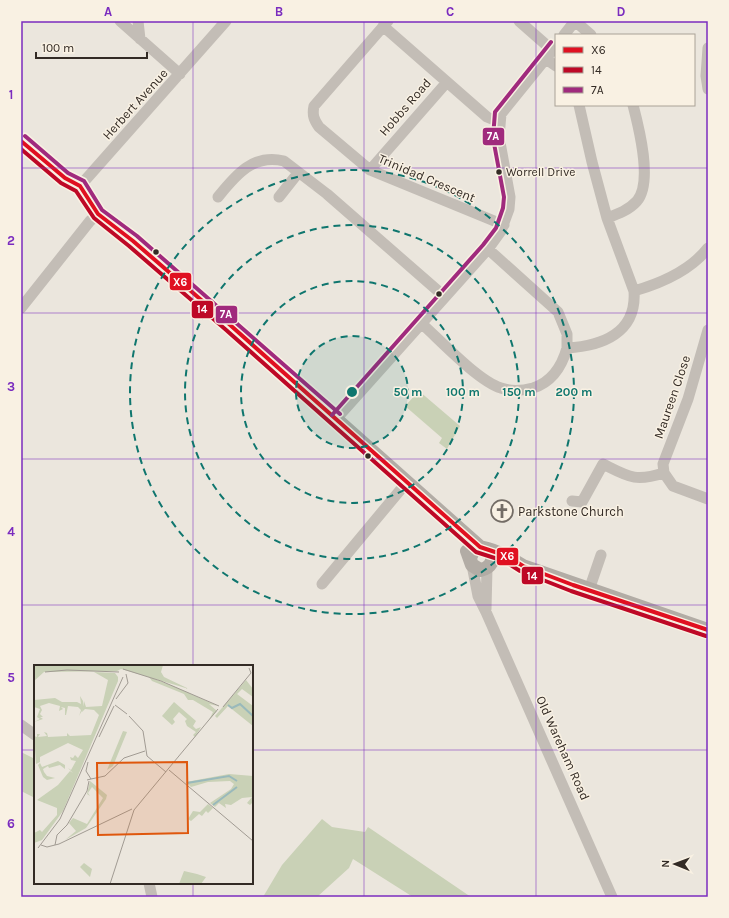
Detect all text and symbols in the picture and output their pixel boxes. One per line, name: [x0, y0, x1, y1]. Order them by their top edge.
text: A: [104, 4, 112, 19]
text: B: [275, 4, 283, 19]
text: C: [446, 4, 454, 19]
text: D: [617, 4, 626, 19]
scale bar: [36, 34, 147, 60]
legend: [555, 34, 695, 106]
text: 100 m: [42, 41, 74, 55]
text: X6: [591, 43, 606, 57]
text: 14: [591, 63, 602, 77]
street label: Herbert Avenue: [99, 65, 171, 142]
street label: Hobbs Road: [376, 75, 434, 139]
text: 7A: [591, 83, 604, 97]
text: 1: [9, 87, 13, 102]
line badge: 7A: [482, 127, 505, 146]
text: 7A: [487, 130, 499, 143]
street label: Trinidad Crescent: [376, 151, 478, 205]
place label: Worrell Drive: [506, 165, 575, 179]
marker: Worrell Drive: [494, 167, 504, 177]
text: 2: [7, 233, 15, 248]
unlabelled marker: [151, 247, 161, 257]
line badge: X6: [169, 272, 192, 291]
text: X6: [173, 276, 187, 289]
unlabelled marker: [434, 289, 444, 299]
line badge: 14: [191, 300, 214, 319]
text: 14: [197, 303, 208, 316]
line badge: 7A: [215, 305, 238, 324]
text: 7A: [220, 308, 232, 321]
street label: Maureen Close: [651, 353, 693, 441]
text: 3: [7, 379, 15, 394]
centre of rings: [345, 385, 359, 399]
text: 50 m: [394, 385, 423, 399]
text: 100 m: [446, 385, 480, 399]
text: 150 m: [502, 385, 536, 399]
text: 200 m: [556, 385, 592, 399]
unlabelled marker: [363, 451, 373, 461]
church icon: Parkstone Church: [489, 498, 515, 524]
place label: Parkstone Church: [518, 504, 624, 519]
text: 4: [7, 524, 15, 539]
line badge: X6: [496, 547, 519, 566]
text: X6: [500, 550, 514, 563]
line badge: 14: [521, 566, 544, 585]
text: 14: [527, 570, 538, 583]
inset map: [34, 665, 253, 884]
text: 5: [7, 670, 15, 685]
street label: Old Wareham Road: [533, 693, 593, 803]
text: 6: [7, 816, 15, 831]
north arrow: [655, 844, 695, 884]
text: N: [659, 860, 672, 868]

